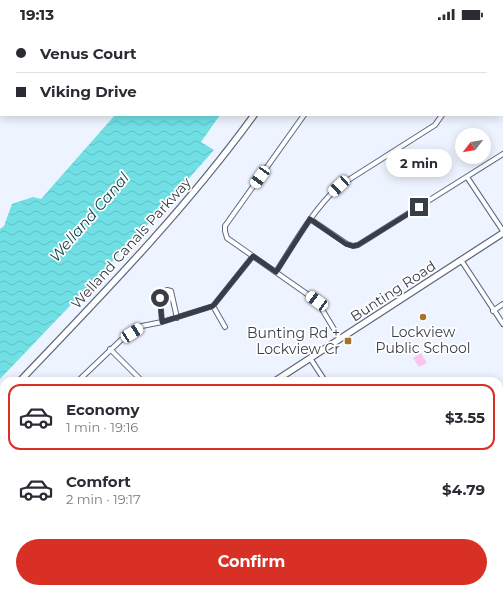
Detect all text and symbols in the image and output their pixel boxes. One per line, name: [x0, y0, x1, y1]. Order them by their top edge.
text: 19:13: [20, 5, 54, 24]
text: Venus Court: [40, 44, 137, 63]
text: Viking Drive: [40, 82, 137, 101]
north arrow: [455, 128, 491, 164]
map controls: [455, 128, 491, 164]
callout: 2 min: [386, 149, 452, 177]
text: 2 min: [400, 155, 438, 171]
car: [248, 164, 272, 190]
water label: Welland Canal: [45, 168, 133, 266]
street label: Welland Canals Parkway: [67, 173, 195, 313]
car: [326, 173, 352, 199]
route end: [410, 198, 428, 216]
street label: Bunting Road: [347, 257, 439, 325]
route start: [151, 289, 169, 307]
car: [304, 289, 330, 313]
marker: Lockview Public School: [418, 312, 428, 322]
car: [119, 321, 145, 345]
place label: Lockview Public School: [375, 323, 471, 357]
place label: Bunting Rd + Lockview Cr: [247, 324, 340, 358]
marker: Bunting Rd + Lockview Cr: [343, 336, 353, 346]
icon: car: [18, 399, 54, 435]
text: Economy: [66, 400, 139, 419]
text: $3.55: [445, 408, 485, 427]
text: 1 min · 19:16: [66, 419, 138, 435]
icon: car: [18, 471, 54, 507]
text: Comfort: [66, 472, 131, 491]
text: $4.79: [442, 480, 485, 499]
text: 2 min · 19:17: [66, 491, 141, 507]
button: Confirm: [16, 539, 487, 585]

